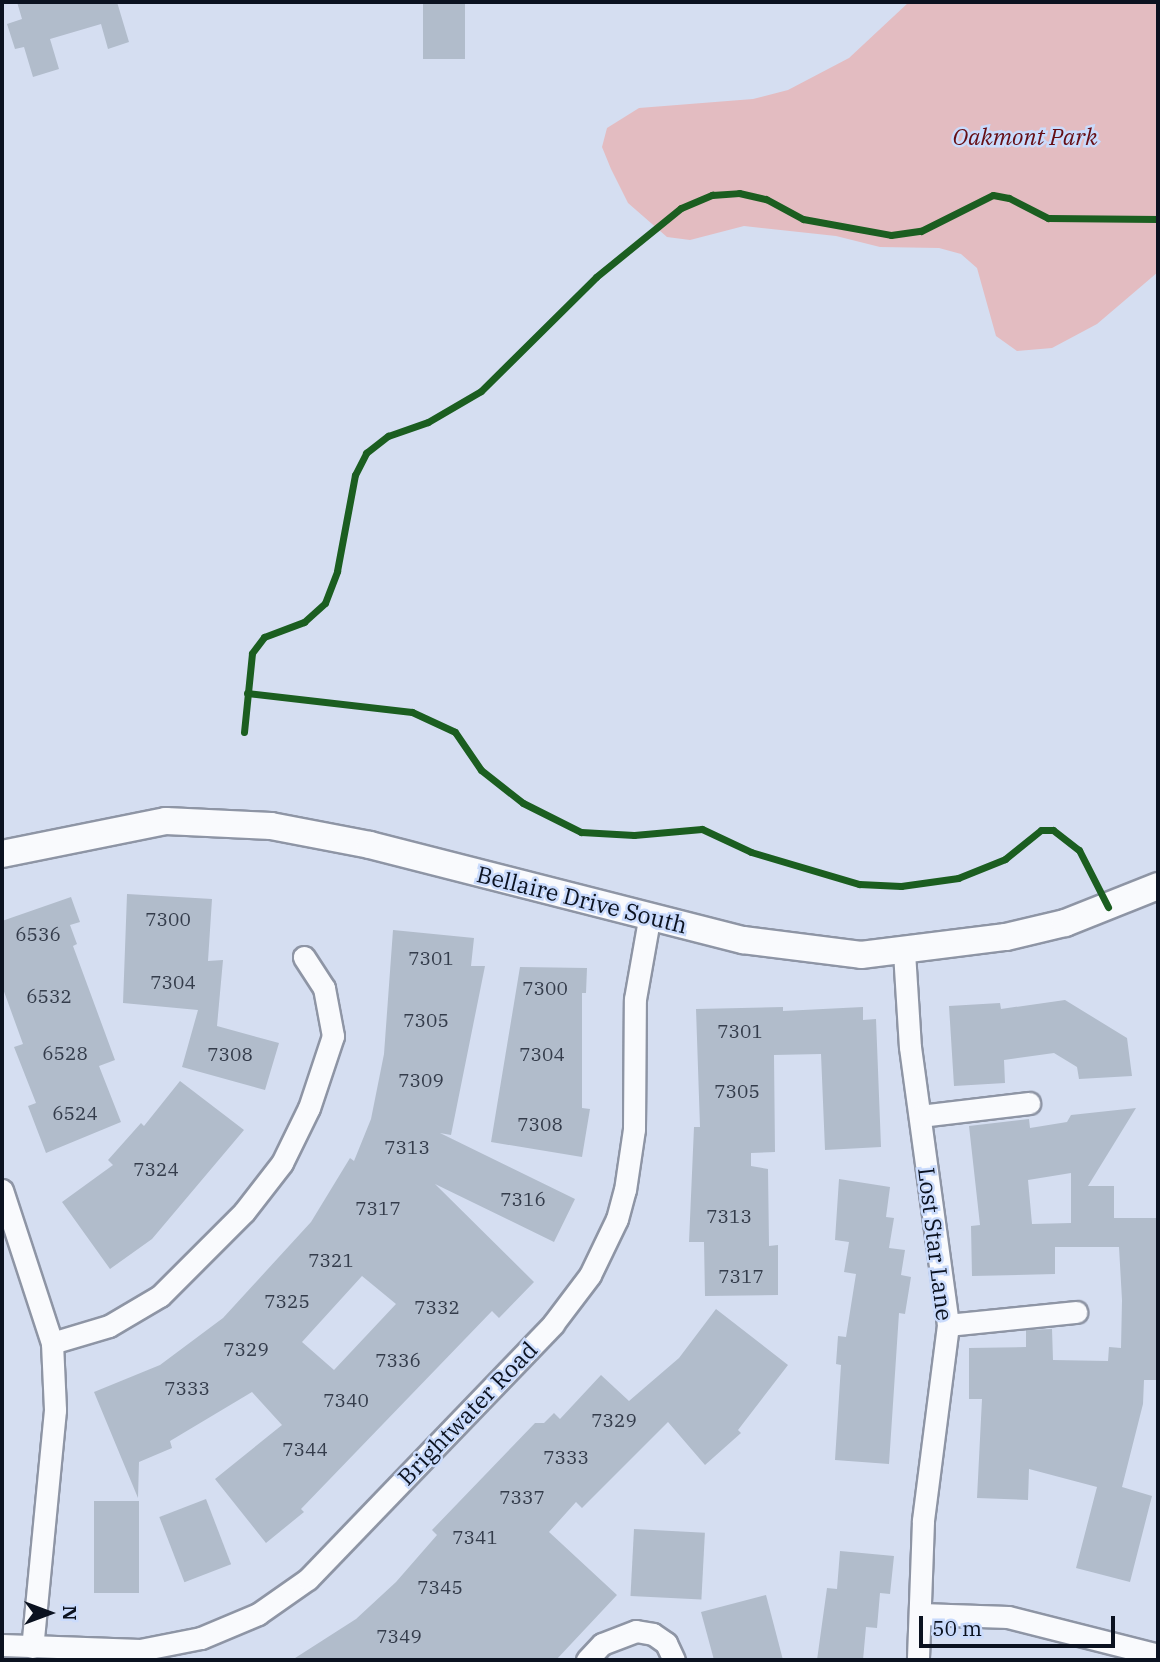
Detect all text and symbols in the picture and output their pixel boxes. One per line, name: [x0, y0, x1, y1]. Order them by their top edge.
park label: Oakmont Park: [952, 122, 1098, 150]
street label: Bellaire Drive South: [474, 860, 690, 938]
house number: 7300: [145, 909, 191, 931]
house number: 6536: [15, 924, 61, 946]
house number: 7301: [408, 948, 454, 970]
house number: 7304: [150, 972, 196, 994]
house number: 7300: [522, 978, 568, 1000]
house number: 6532: [26, 986, 72, 1008]
house number: 7305: [403, 1010, 449, 1032]
house number: 7301: [717, 1021, 763, 1043]
house number: 6528: [42, 1043, 88, 1065]
house number: 7308: [207, 1044, 253, 1066]
house number: 7304: [519, 1044, 565, 1066]
house number: 7309: [398, 1070, 444, 1092]
house number: 7305: [714, 1081, 760, 1103]
house number: 6524: [52, 1103, 98, 1125]
house number: 7308: [517, 1114, 563, 1136]
house number: 7313: [384, 1137, 430, 1159]
house number: 7324: [133, 1159, 179, 1181]
street label: Lost Star Lane: [913, 1166, 959, 1322]
house number: 7316: [500, 1189, 546, 1211]
house number: 7317: [355, 1198, 401, 1220]
house number: 7313: [706, 1206, 752, 1228]
house number: 7321: [308, 1250, 354, 1272]
house number: 7317: [718, 1266, 764, 1288]
house number: 7325: [264, 1291, 310, 1313]
house number: 7332: [414, 1297, 460, 1319]
street label: Brightwater Road: [392, 1336, 542, 1490]
house number: 7329: [223, 1339, 269, 1361]
house number: 7336: [375, 1350, 421, 1372]
house number: 7333: [164, 1378, 210, 1400]
house number: 7340: [323, 1390, 369, 1412]
house number: 7329: [591, 1410, 637, 1432]
house number: 7344: [282, 1439, 328, 1461]
house number: 7333: [543, 1447, 589, 1469]
house number: 7337: [499, 1487, 545, 1509]
house number: 7341: [452, 1527, 498, 1549]
house number: 7345: [417, 1577, 463, 1599]
north arrow: [14, 1578, 84, 1648]
scale bar: [922, 1602, 1118, 1646]
text: N: [58, 1605, 82, 1621]
text: 50 m: [932, 1614, 982, 1642]
house number: 7349: [376, 1626, 422, 1648]

